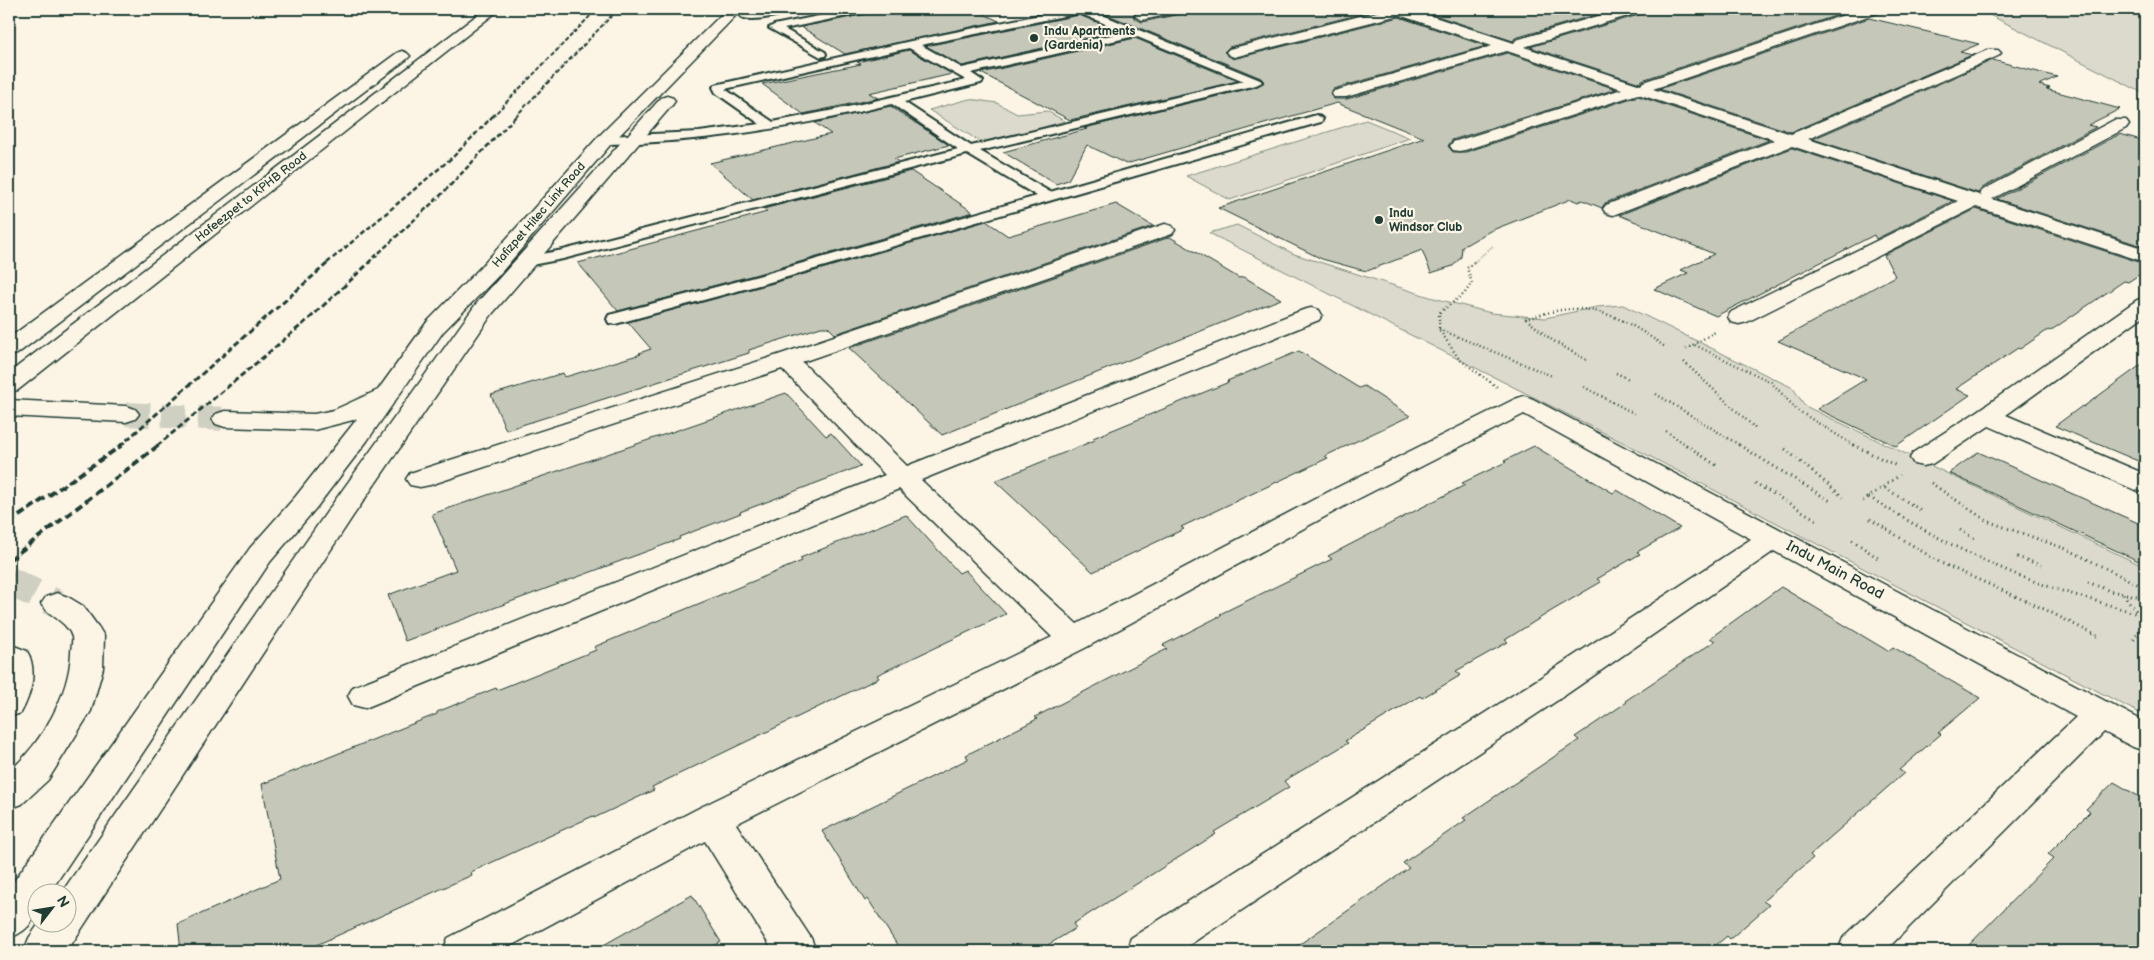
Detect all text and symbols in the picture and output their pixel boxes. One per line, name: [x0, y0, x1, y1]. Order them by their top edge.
place label: Indu Apartments (Gardenia): [1044, 24, 1136, 53]
marker: Indu Apartments (Gardenia): [1028, 32, 1040, 44]
street label: Hafeezpet to KPHB Road: [192, 149, 310, 245]
street label: Hafizpet Hitec Link Road: [489, 159, 589, 271]
place label: Indu Windsor Club: [1389, 206, 1462, 235]
marker: Indu Windsor Club: [1373, 214, 1385, 226]
street label: Indu Main Road: [1783, 536, 1887, 604]
north arrow: [28, 882, 78, 932]
text: N: [53, 893, 73, 910]

